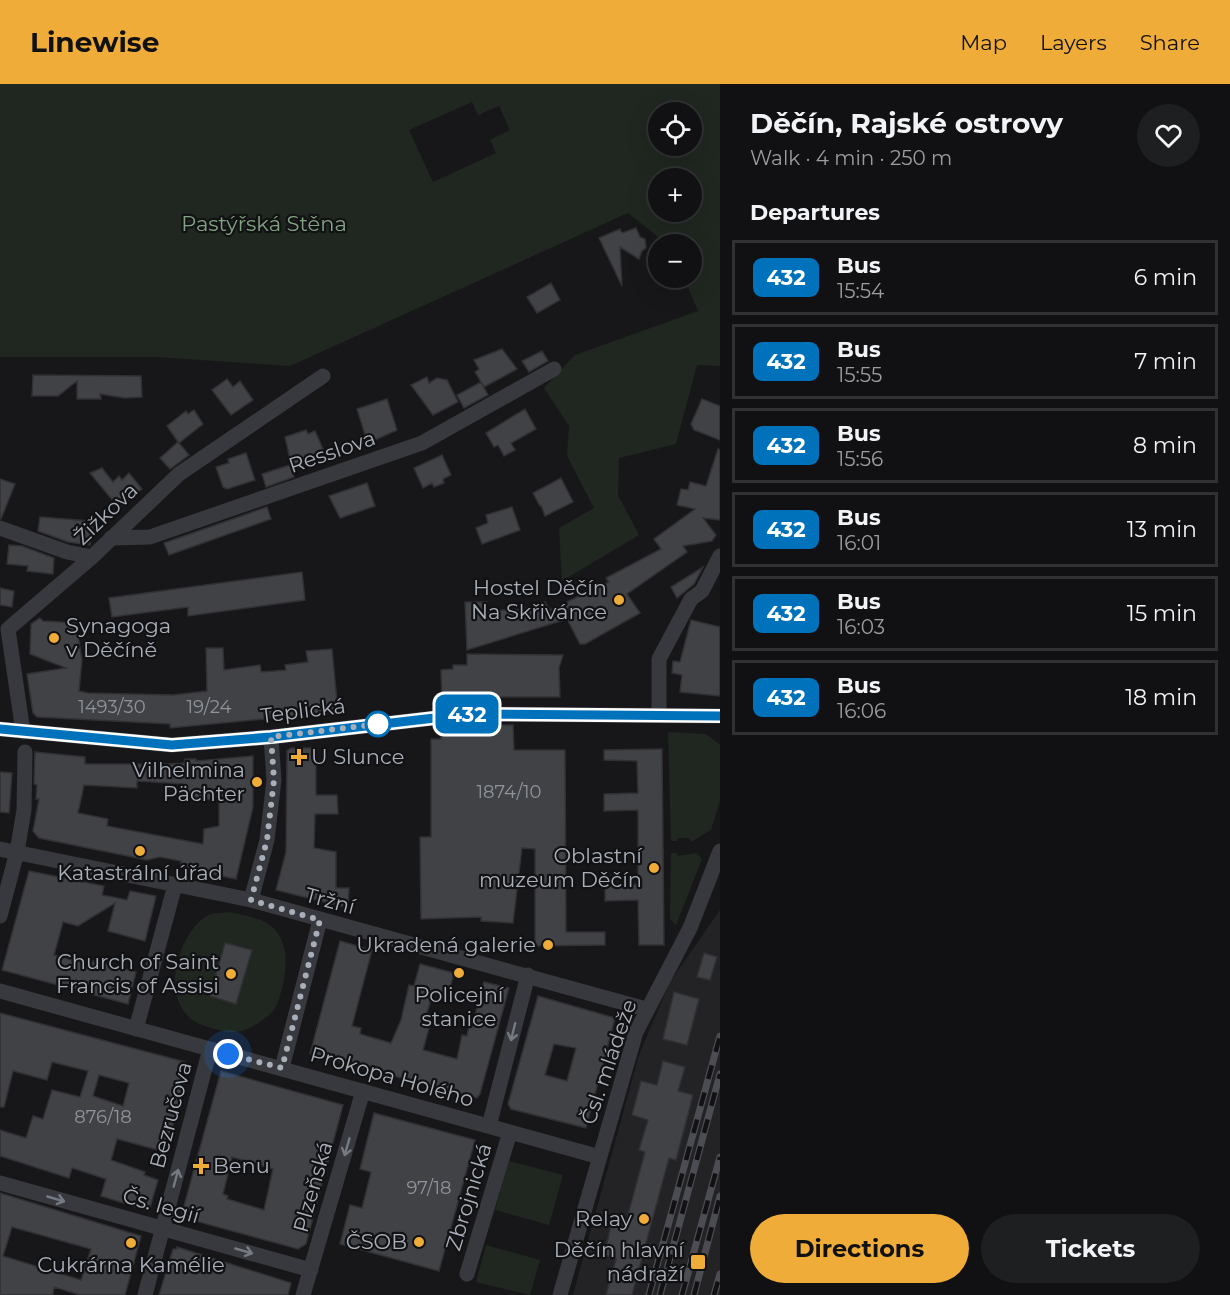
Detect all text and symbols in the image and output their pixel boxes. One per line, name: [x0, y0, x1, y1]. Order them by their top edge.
text: Linewise: [30, 25, 159, 59]
text: Map: [960, 30, 1007, 55]
text: Layers: [1040, 30, 1107, 55]
text: Share: [1140, 30, 1200, 55]
map controls: [648, 102, 702, 288]
button: locate: [648, 102, 702, 156]
button: heart: [1137, 104, 1200, 167]
text: Děčín, Rajské ostrovy: [750, 106, 1063, 140]
text: Walk · 4 min · 250 m: [750, 146, 952, 170]
button: +: [648, 168, 702, 222]
text: Departures: [750, 199, 880, 226]
park label: Pastýřská Stěna: [181, 211, 347, 236]
button: −: [648, 234, 702, 288]
text: Bus: [837, 252, 881, 279]
text: 6 min: [1134, 264, 1197, 291]
text: 432: [766, 265, 806, 290]
text: 15:54: [837, 279, 884, 303]
text: Bus: [837, 336, 881, 363]
text: 7 min: [1134, 348, 1197, 375]
text: 432: [766, 349, 806, 374]
text: 15:55: [837, 363, 882, 387]
text: Bus: [837, 420, 881, 447]
street label: Resslova: [285, 425, 379, 478]
text: 8 min: [1133, 432, 1197, 459]
text: 432: [766, 433, 806, 458]
text: 15:56: [837, 447, 883, 471]
street label: Žižkova: [69, 477, 143, 550]
text: Bus: [837, 504, 881, 531]
text: 13 min: [1127, 516, 1197, 543]
text: 432: [766, 517, 806, 542]
text: 16:01: [837, 531, 881, 555]
place label: Hostel Děčín Na Skřivánce: [471, 575, 607, 624]
text: Bus: [837, 588, 881, 615]
marker: Hostel Děčín Na Skřivánce: [612, 593, 626, 607]
text: 15 min: [1127, 600, 1197, 627]
text: 432: [766, 601, 806, 626]
place label: Synagoga v Děčíně: [66, 613, 171, 662]
text: 16:03: [837, 615, 885, 639]
marker: Synagoga v Děčíně: [47, 631, 61, 645]
text: Bus: [837, 672, 881, 699]
text: 18 min: [1125, 684, 1197, 711]
text: 432: [766, 685, 806, 710]
street label: Teplická: [259, 693, 347, 728]
line badge: 432: [432, 694, 502, 734]
house number: 1493/30: [78, 696, 146, 718]
house number: 19/24: [187, 696, 232, 718]
text: 16:06: [837, 699, 886, 723]
text: 432: [447, 702, 487, 727]
unlabelled marker: [365, 711, 391, 737]
place label: U Slunce: [311, 744, 404, 769]
marker: U Slunce: [292, 750, 306, 764]
place label: Vilhelmina Pächter: [132, 757, 245, 806]
marker: Vilhelmina Pächter: [250, 775, 264, 789]
house number: 1874/10: [477, 781, 541, 803]
place label: Oblastní muzeum Děčín: [479, 843, 643, 892]
marker: Katastrální úřad: [133, 844, 147, 858]
place label: Katastrální úřad: [57, 860, 223, 885]
marker: Oblastní muzeum Děčín: [647, 861, 661, 875]
street label: Tržní: [302, 882, 359, 920]
place label: Ukradená galerie: [356, 932, 536, 957]
marker: Ukradená galerie: [541, 938, 555, 952]
place label: Church of Saint Francis of Assisi: [56, 949, 219, 998]
marker: Policejní stanice: [452, 966, 466, 980]
marker: Church of Saint Francis of Assisi: [224, 967, 238, 981]
place label: Policejní stanice: [414, 982, 505, 1031]
street label: Čsl. mládeže: [575, 996, 642, 1128]
one-way arrow: [507, 1022, 518, 1041]
your location: [213, 1039, 243, 1069]
street label: Prokopa Holého: [307, 1041, 477, 1112]
street label: Bezručova: [144, 1059, 197, 1171]
house number: 876/18: [74, 1106, 132, 1128]
one-way arrow: [341, 1137, 352, 1156]
street label: Plzeňská: [288, 1139, 337, 1235]
street label: Zbrojnická: [440, 1140, 497, 1254]
place label: Benu: [213, 1153, 270, 1178]
marker: Benu: [194, 1159, 208, 1173]
one-way arrow: [171, 1168, 182, 1187]
house number: 97/18: [406, 1177, 452, 1199]
street label: Čs. legií: [120, 1183, 204, 1229]
one-way arrow: [46, 1194, 65, 1205]
place label: Relay: [575, 1206, 633, 1231]
marker: Relay: [637, 1212, 651, 1226]
button: Directions: [750, 1214, 969, 1283]
button: Tickets: [981, 1214, 1200, 1283]
place label: ČSOB: [346, 1229, 407, 1254]
marker: ČSOB: [412, 1235, 426, 1249]
marker: Cukrárna Kamélie: [124, 1236, 138, 1250]
place label: Děčín hlavní nádraží: [554, 1237, 685, 1286]
one-way arrow: [234, 1246, 253, 1258]
place label: Cukrárna Kamélie: [37, 1252, 225, 1277]
marker: Děčín hlavní nádraží: [689, 1253, 707, 1271]

